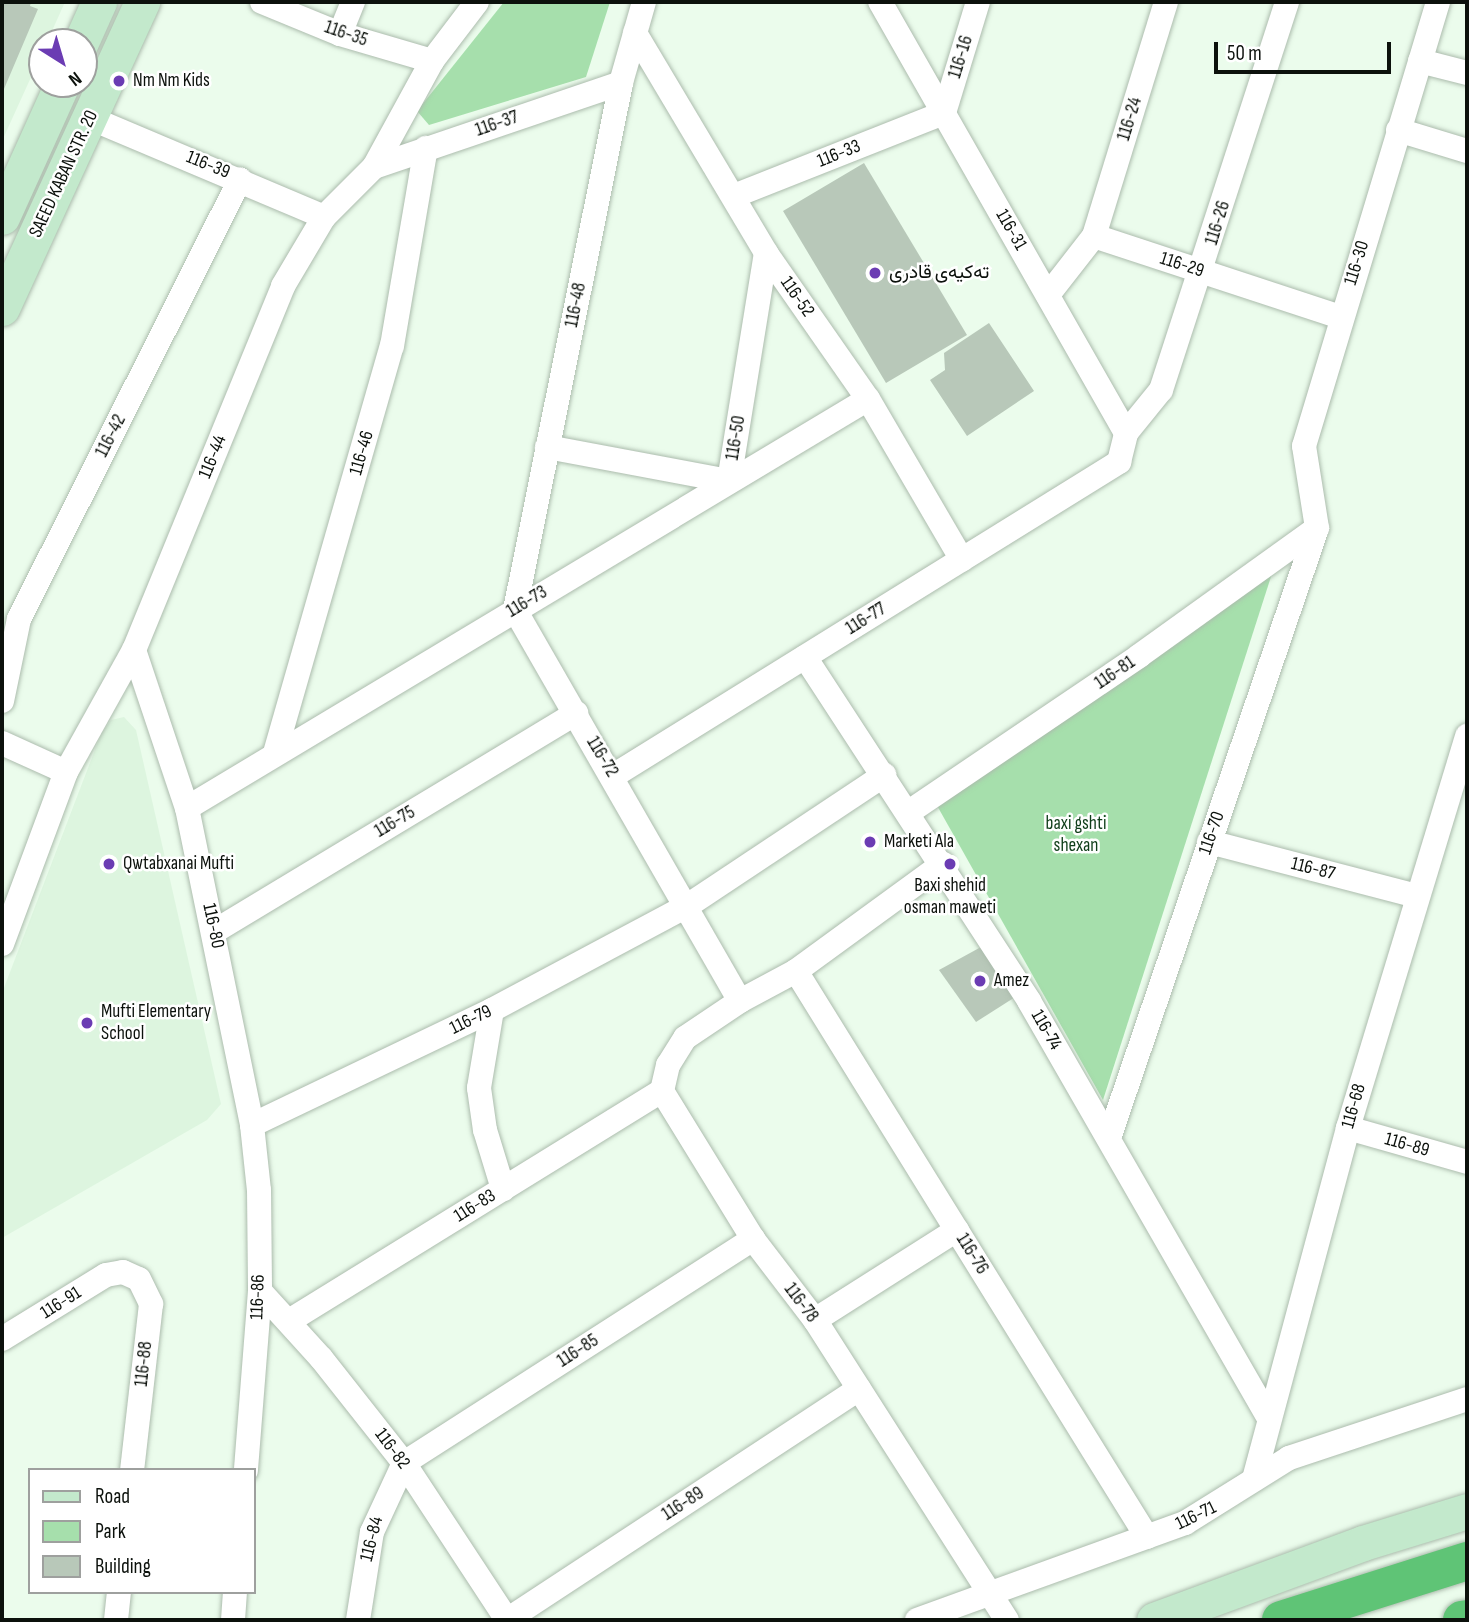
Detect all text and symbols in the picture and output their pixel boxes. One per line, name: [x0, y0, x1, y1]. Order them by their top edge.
street label: 116-35: [321, 16, 371, 52]
north arrow: [28, 28, 98, 98]
scale bar: [1217, 28, 1394, 72]
street label: 116-16: [944, 33, 978, 81]
text: 50 m: [1227, 41, 1262, 66]
text: N: [64, 66, 86, 91]
place label: Nm Nm Kids: [133, 70, 210, 92]
marker: Nm Nm Kids: [111, 73, 127, 89]
street label: 116-24: [1113, 94, 1147, 144]
street label: 116-37: [472, 106, 522, 142]
street label: SAEED KABAN STR. 20: [25, 107, 103, 241]
street label: 116-33: [814, 135, 864, 173]
street label: 116-39: [183, 146, 233, 184]
street label: 116-26: [1201, 198, 1235, 248]
street label: 116-31: [990, 206, 1032, 254]
street label: 116-30: [1340, 238, 1374, 288]
street label: 116-29: [1157, 247, 1207, 283]
place label: تەکیەی قادری: [889, 262, 989, 284]
marker: تەکیەی قادری: [867, 265, 883, 281]
street label: 116-52: [775, 272, 819, 322]
street label: 116-48: [561, 281, 591, 329]
street label: 116-42: [91, 411, 131, 461]
street label: 116-50: [721, 414, 751, 462]
street label: 116-46: [345, 428, 379, 478]
street label: 116-44: [194, 432, 232, 482]
street label: 116-73: [503, 581, 551, 623]
street label: 116-77: [842, 598, 890, 640]
street label: 116-81: [1091, 651, 1139, 695]
street label: 116-72: [581, 733, 623, 781]
street label: 116-75: [371, 801, 419, 843]
street label: 116-70: [1194, 809, 1230, 857]
park label: baxi gshti shexan: [1046, 813, 1106, 857]
place label: Marketi Ala: [884, 831, 954, 853]
marker: Marketi Ala: [862, 834, 878, 850]
place label: Qwtabxanai Mufti: [123, 853, 234, 875]
street label: 116-87: [1289, 853, 1337, 885]
marker: Qwtabxanai Mufti: [101, 856, 117, 872]
marker: Baxi shehid osman maweti: [942, 856, 958, 872]
place label: Baxi shehid osman maweti: [904, 875, 996, 919]
street label: 116-80: [197, 901, 229, 951]
place label: Amez: [994, 970, 1029, 992]
marker: Amez: [972, 973, 988, 989]
street label: 116-79: [446, 1000, 496, 1040]
place label: Mufti Elementary School: [101, 1001, 211, 1045]
street label: 116-74: [1026, 1006, 1066, 1054]
marker: Mufti Elementary School: [79, 1015, 95, 1031]
street label: 116-68: [1337, 1081, 1371, 1131]
street label: 116-89: [1382, 1128, 1432, 1162]
street label: 116-83: [450, 1184, 500, 1228]
street label: 116-76: [951, 1229, 993, 1279]
street label: 116-86: [246, 1274, 270, 1320]
street label: 116-78: [779, 1279, 823, 1327]
street label: 116-91: [36, 1282, 86, 1324]
street label: 116-85: [553, 1329, 603, 1373]
street label: 116-88: [130, 1340, 158, 1388]
street label: 116-82: [369, 1424, 415, 1474]
legend: [28, 1468, 256, 1594]
street label: 116-89: [658, 1482, 708, 1526]
text: Road: [95, 1484, 130, 1509]
street label: 116-71: [1172, 1497, 1220, 1535]
street label: 116-84: [355, 1514, 389, 1564]
text: Park: [95, 1519, 126, 1544]
text: Building: [95, 1554, 151, 1579]

